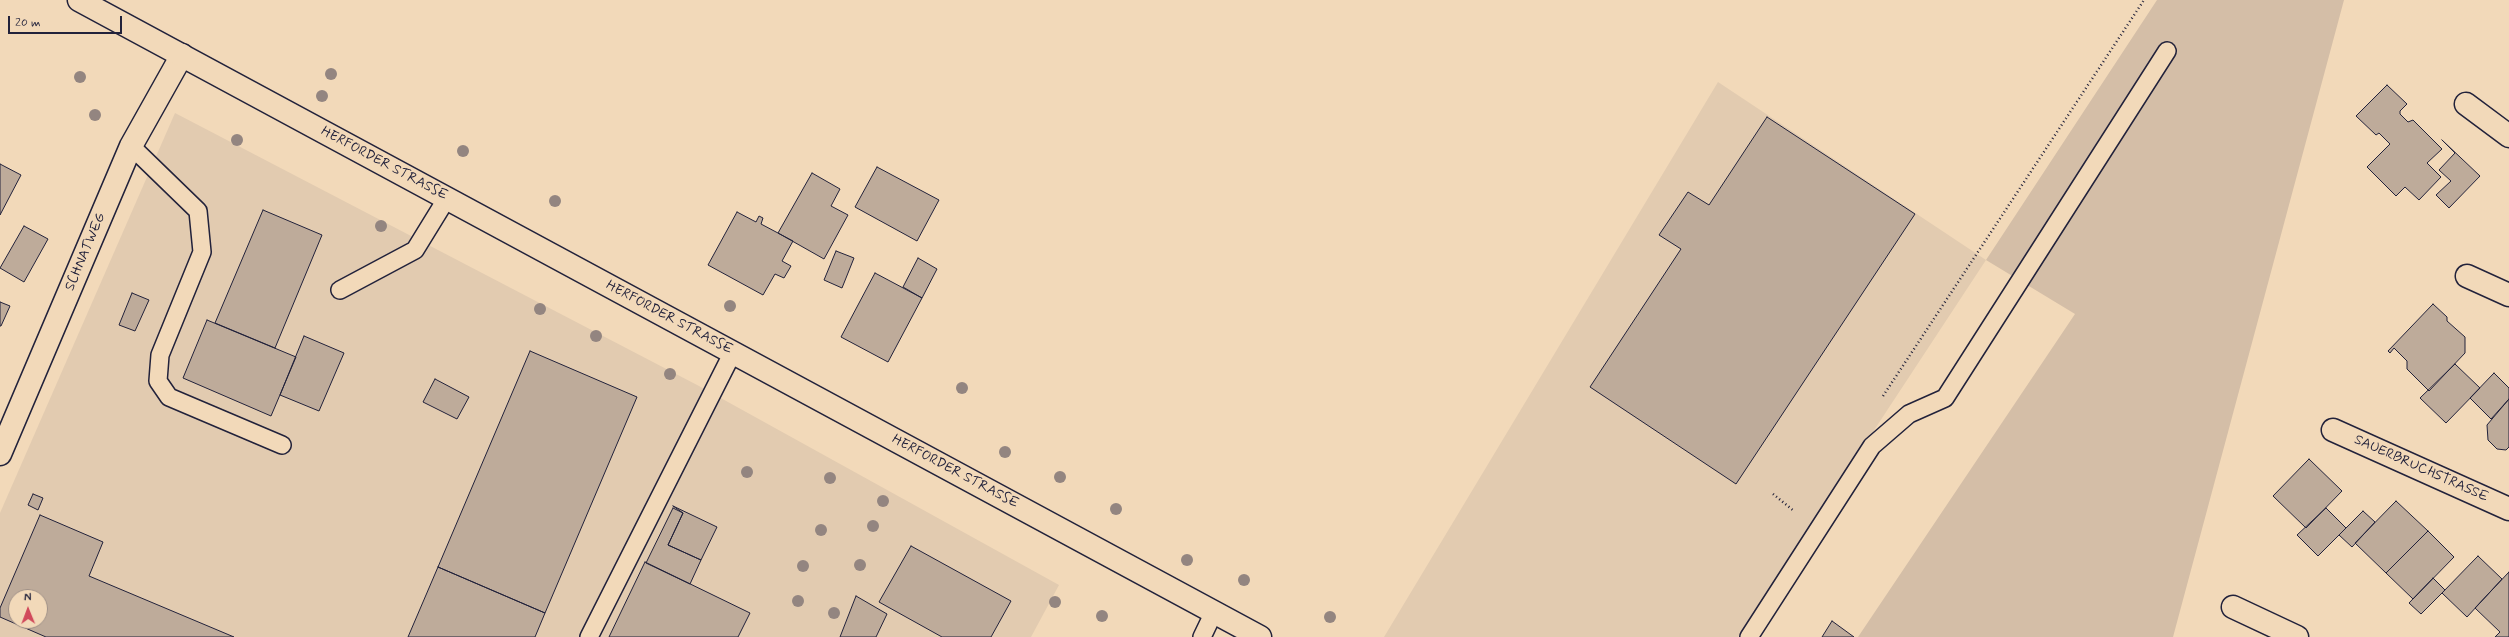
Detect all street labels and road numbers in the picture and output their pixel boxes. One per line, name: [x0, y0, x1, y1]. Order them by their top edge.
street label: HERFORDER STRASSE: [318, 123, 450, 205]
street label: SCHNATWEG: [62, 210, 110, 294]
street label: HERFORDER STRASSE: [603, 277, 735, 359]
street label: HERFORDER STRASSE: [889, 431, 1021, 513]
street label: SAUERBRUCHSTRASSE: [2351, 432, 2491, 506]

